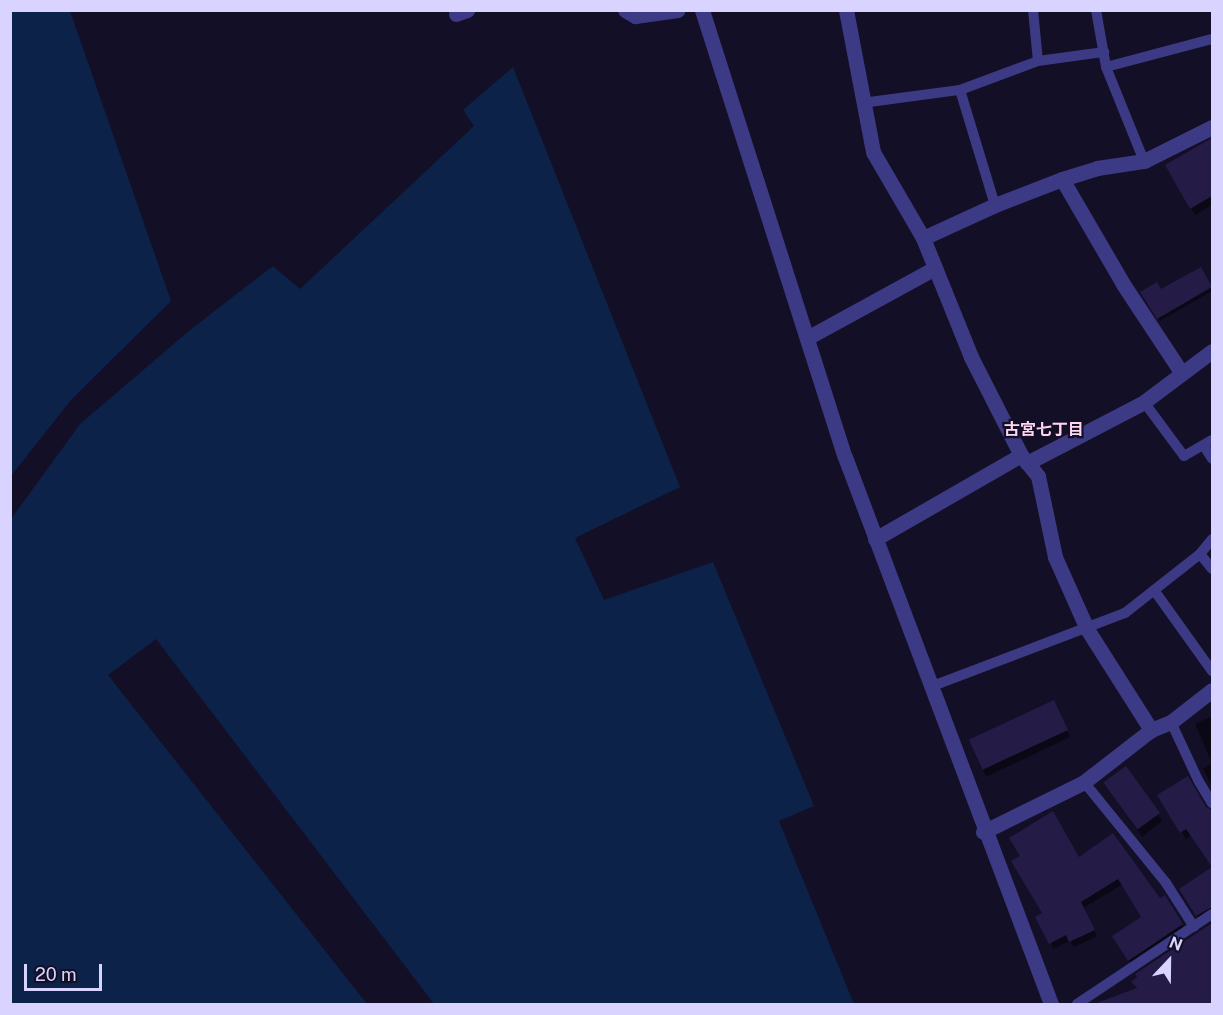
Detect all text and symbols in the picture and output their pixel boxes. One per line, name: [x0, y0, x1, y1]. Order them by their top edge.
district label: 古宮七丁目: [1004, 420, 1084, 440]
north arrow: [1139, 931, 1199, 991]
text: N: [1167, 933, 1185, 955]
scale bar: [27, 952, 105, 990]
text: 20 m: [35, 964, 77, 985]

